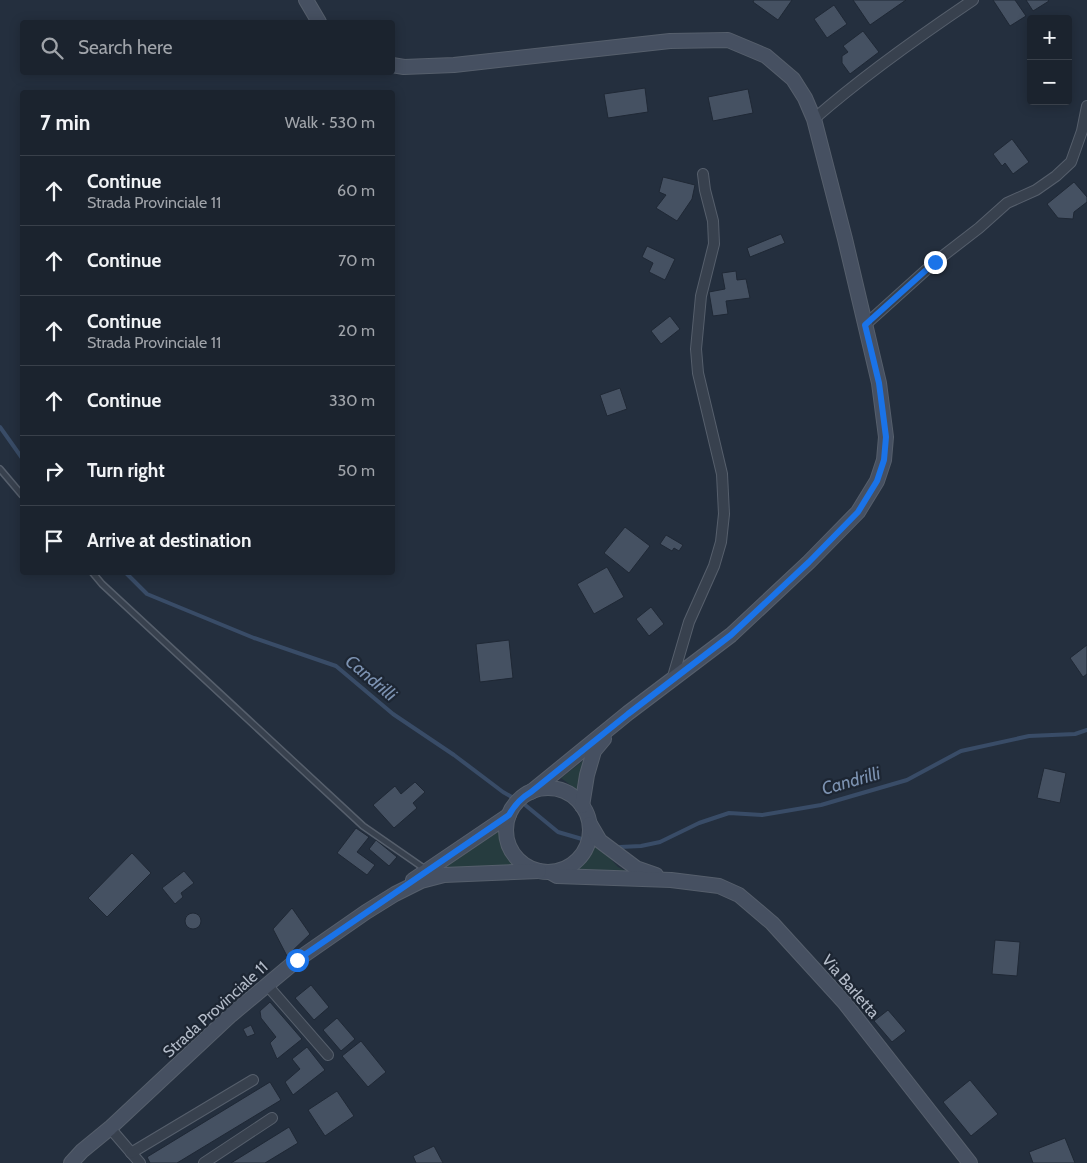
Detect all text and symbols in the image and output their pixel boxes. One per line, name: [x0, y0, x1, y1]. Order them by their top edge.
map controls: [1027, 15, 1072, 105]
button: +: [1027, 15, 1072, 60]
search box: [20, 20, 395, 75]
icon: search: [38, 34, 66, 62]
text: Search here: [78, 36, 172, 59]
button: −: [1027, 60, 1072, 105]
text: 7 min: [40, 110, 90, 135]
text: Walk · 530 m: [285, 113, 375, 132]
text: Continue: [87, 170, 161, 193]
icon: ahead: [40, 177, 68, 205]
text: 60 m: [337, 181, 375, 200]
text: Strada Provinciale 11: [87, 193, 221, 212]
icon: ahead: [40, 247, 68, 275]
text: Continue: [87, 249, 161, 272]
text: 70 m: [338, 251, 375, 270]
route end: [924, 251, 947, 274]
text: Continue: [87, 310, 161, 333]
icon: ahead: [40, 317, 68, 345]
text: 20 m: [338, 321, 375, 340]
text: Strada Provinciale 11: [87, 333, 221, 352]
icon: ahead: [40, 387, 68, 415]
text: Continue: [87, 389, 161, 412]
text: 330 m: [329, 391, 375, 410]
icon: right: [40, 457, 68, 485]
text: Turn right: [87, 459, 165, 482]
text: 50 m: [338, 461, 375, 480]
icon: arrive: [40, 527, 68, 555]
text: Arrive at destination: [87, 529, 251, 552]
water label: Candrilli: [341, 650, 402, 706]
water label: Candrilli: [819, 762, 884, 800]
route start: [286, 949, 309, 972]
street label: Via Barletta: [818, 951, 884, 1022]
street label: Strada Provinciale 11: [159, 957, 272, 1061]

